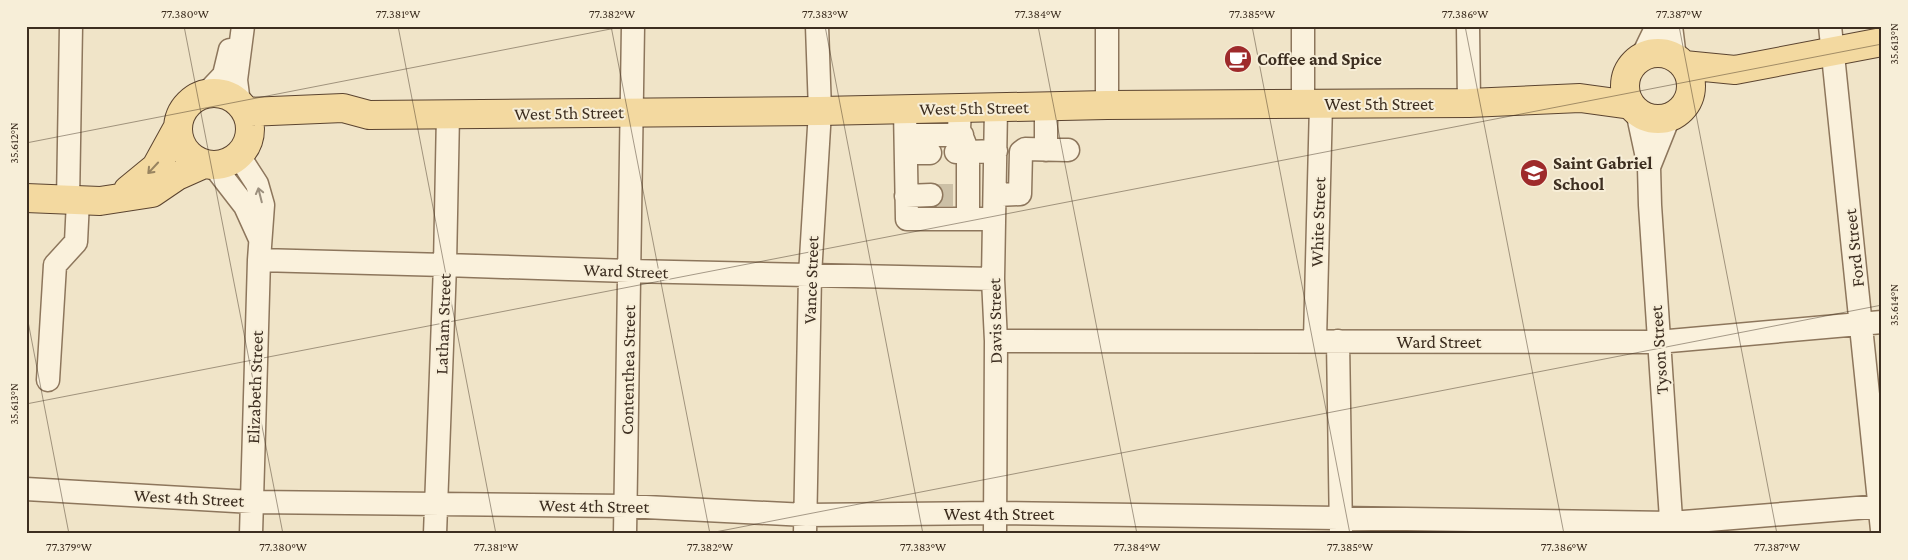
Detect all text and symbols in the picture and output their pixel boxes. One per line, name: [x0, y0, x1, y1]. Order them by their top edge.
text: 77.380°W: [161, 7, 209, 21]
text: 77.381°W: [376, 7, 420, 21]
text: 77.382°W: [589, 7, 635, 21]
text: 77.383°W: [802, 7, 848, 21]
text: 77.384°W: [1015, 7, 1061, 21]
text: 77.385°W: [1229, 7, 1275, 21]
text: 77.386°W: [1442, 7, 1488, 21]
text: 77.387°W: [1656, 7, 1702, 21]
text: 35.613°N: [1887, 23, 1901, 65]
cafe icon: Coffee and Spice: [1223, 44, 1253, 74]
place label: Coffee and Spice: [1257, 49, 1382, 69]
street label: West 5th Street: [1324, 94, 1435, 114]
street label: West 5th Street: [919, 97, 1030, 119]
street label: West 5th Street: [514, 102, 625, 124]
text: 35.612°N: [7, 122, 21, 164]
place label: Saint Gabriel School: [1553, 153, 1652, 194]
school or university icon: Saint Gabriel School: [1519, 158, 1549, 188]
one-way arrow: [147, 162, 159, 174]
street label: White Street: [1306, 176, 1330, 267]
one-way arrow: [255, 188, 264, 204]
street label: Ford Street: [1840, 207, 1868, 288]
street label: Vance Street: [799, 234, 823, 324]
street label: Ward Street: [583, 260, 670, 283]
street label: Latham Street: [431, 272, 455, 375]
street label: Davis Street: [984, 277, 1006, 364]
text: 35.614°N: [1887, 284, 1901, 326]
street label: Contenthea Street: [617, 304, 639, 435]
street label: Tyson Street: [1646, 304, 1672, 395]
street label: Elizabeth Street: [243, 329, 267, 444]
street label: Ward Street: [1396, 332, 1483, 352]
text: 35.613°N: [7, 383, 21, 425]
street label: West 4th Street: [133, 485, 246, 511]
street label: West 4th Street: [539, 495, 650, 517]
street label: West 4th Street: [944, 504, 1055, 524]
text: 77.379°W: [46, 540, 92, 554]
text: 77.380°W: [259, 540, 307, 554]
text: 77.381°W: [474, 540, 518, 554]
text: 77.382°W: [687, 540, 733, 554]
text: 77.383°W: [900, 540, 946, 554]
text: 77.384°W: [1114, 540, 1160, 554]
text: 77.385°W: [1327, 540, 1373, 554]
text: 77.386°W: [1541, 540, 1587, 554]
text: 77.387°W: [1754, 540, 1800, 554]

